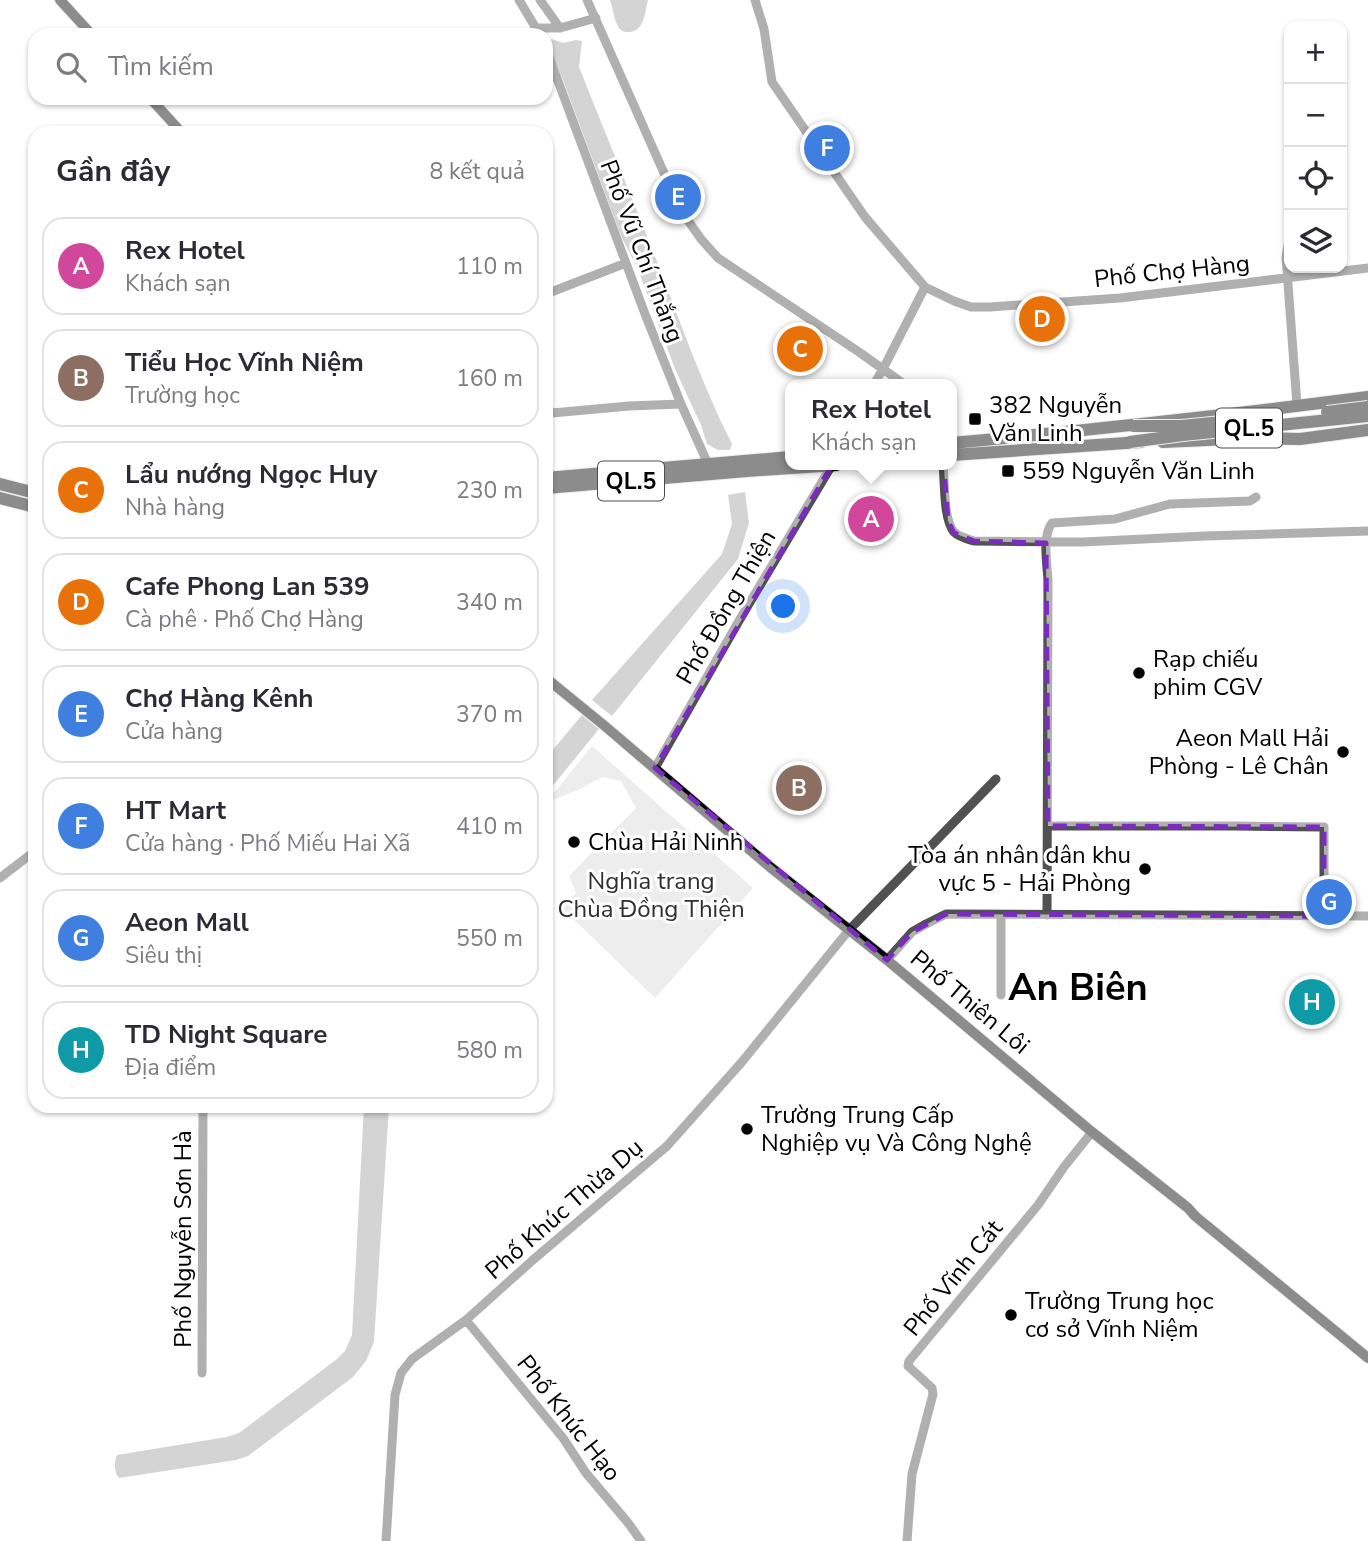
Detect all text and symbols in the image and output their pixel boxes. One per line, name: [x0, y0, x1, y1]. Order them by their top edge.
map controls: [1284, 21, 1347, 273]
button: +: [1284, 21, 1347, 84]
search box: [28, 28, 553, 105]
icon: search: [52, 48, 90, 86]
text: Tìm kiếm: [108, 49, 214, 84]
button: −: [1284, 84, 1347, 147]
pin: F: [804, 122, 850, 174]
button: locate: [1284, 147, 1347, 210]
text: Gần đây: [56, 151, 170, 192]
street label: Phố Vũ Chí Thắng: [592, 155, 692, 347]
text: 8 kết quả: [429, 156, 525, 187]
pin: E: [655, 171, 701, 223]
button: layers: [1284, 210, 1347, 273]
text: Rex Hotel: [125, 233, 245, 268]
street label: Phố Chợ Hàng: [1093, 247, 1251, 295]
text: A: [72, 251, 90, 282]
text: 110 m: [456, 251, 523, 282]
text: Khách sạn: [125, 268, 231, 299]
pin: D: [1019, 293, 1065, 345]
pin: C: [777, 323, 823, 375]
text: Tiểu Học Vĩnh Niệm: [125, 345, 364, 380]
text: B: [73, 363, 89, 394]
text: 160 m: [456, 363, 523, 394]
popup: [785, 379, 957, 470]
text: Trường học: [125, 380, 240, 411]
place label: 382 Nguyễn Văn Linh: [988, 389, 1122, 449]
text: Rex Hotel: [811, 392, 931, 427]
road number: QL.5: [1216, 408, 1282, 448]
marker: 382 Nguyễn Văn Linh: [967, 411, 983, 427]
text: Khách sạn: [811, 427, 917, 458]
place label: 559 Nguyễn Văn Linh: [1022, 455, 1255, 487]
text: Lẩu nướng Ngọc Huy: [125, 457, 377, 492]
road number: QL.5: [598, 461, 664, 500]
marker: 559 Nguyễn Văn Linh: [1000, 463, 1016, 479]
text: C: [73, 475, 89, 506]
text: 230 m: [456, 475, 523, 506]
text: Nhà hàng: [125, 492, 225, 523]
pin: A: [848, 493, 894, 545]
street label: Phố Đồng Thiện: [669, 524, 783, 690]
text: Cafe Phong Lan 539: [125, 569, 370, 604]
text: D: [72, 587, 90, 618]
text: 340 m: [456, 587, 523, 618]
your location: [766, 589, 800, 623]
text: Cà phê · Phố Chợ Hàng: [125, 604, 364, 635]
place label: Rạp chiếu phim CGV: [1153, 643, 1263, 703]
marker: Rạp chiếu phim CGV: [1131, 665, 1147, 681]
text: Chợ Hàng Kênh: [125, 681, 314, 716]
text: E: [74, 699, 88, 730]
text: 370 m: [456, 699, 523, 730]
text: Cửa hàng: [125, 716, 223, 747]
place label: Aeon Mall Hải Phòng - Lê Chân: [1149, 722, 1329, 782]
marker: Aeon Mall Hải Phòng - Lê Chân: [1335, 744, 1351, 760]
pin: B: [776, 762, 822, 814]
text: HT Mart: [125, 793, 226, 828]
text: F: [75, 811, 87, 842]
text: 410 m: [456, 811, 523, 842]
place label: Chùa Hải Ninh: [588, 826, 743, 858]
text: Cửa hàng · Phố Miếu Hai Xã: [125, 828, 411, 859]
marker: Chùa Hải Ninh: [566, 834, 582, 850]
place label: Tòa án nhân dân khu vực 5 - Hải Phòng: [908, 839, 1131, 899]
marker: Tòa án nhân dân khu vực 5 - Hải Phòng: [1137, 861, 1153, 877]
park label: Nghĩa trang Chùa Đồng Thiện: [557, 865, 745, 925]
pin: G: [1306, 876, 1352, 928]
text: Aeon Mall: [125, 905, 249, 940]
text: G: [73, 923, 89, 954]
text: 550 m: [456, 923, 523, 954]
text: Siêu thị: [125, 940, 202, 971]
street label: Phố Thiên Lôi: [904, 943, 1036, 1061]
district label: An Biên: [1008, 962, 1148, 1013]
pin: H: [1289, 976, 1335, 1028]
text: TD Night Square: [125, 1017, 327, 1052]
text: H: [72, 1035, 90, 1066]
text: 580 m: [456, 1035, 523, 1066]
text: Địa điểm: [125, 1052, 216, 1083]
place label: Trường Trung Cấp Nghiệp vụ Và Công Nghệ: [761, 1099, 1032, 1159]
marker: Trường Trung Cấp Nghiệp vụ Và Công Nghệ: [739, 1121, 755, 1137]
street label: Phố Nguyễn Sơn Hà: [167, 1130, 199, 1348]
street label: Phố Khúc Thừa Dụ: [478, 1132, 650, 1286]
street label: Phố Vĩnh Cát: [896, 1213, 1010, 1343]
place label: Trường Trung học cơ sở Vĩnh Niệm: [1025, 1285, 1214, 1345]
marker: Trường Trung học cơ sở Vĩnh Niệm: [1003, 1307, 1019, 1323]
street label: Phố Khúc Hạo: [510, 1348, 628, 1488]

